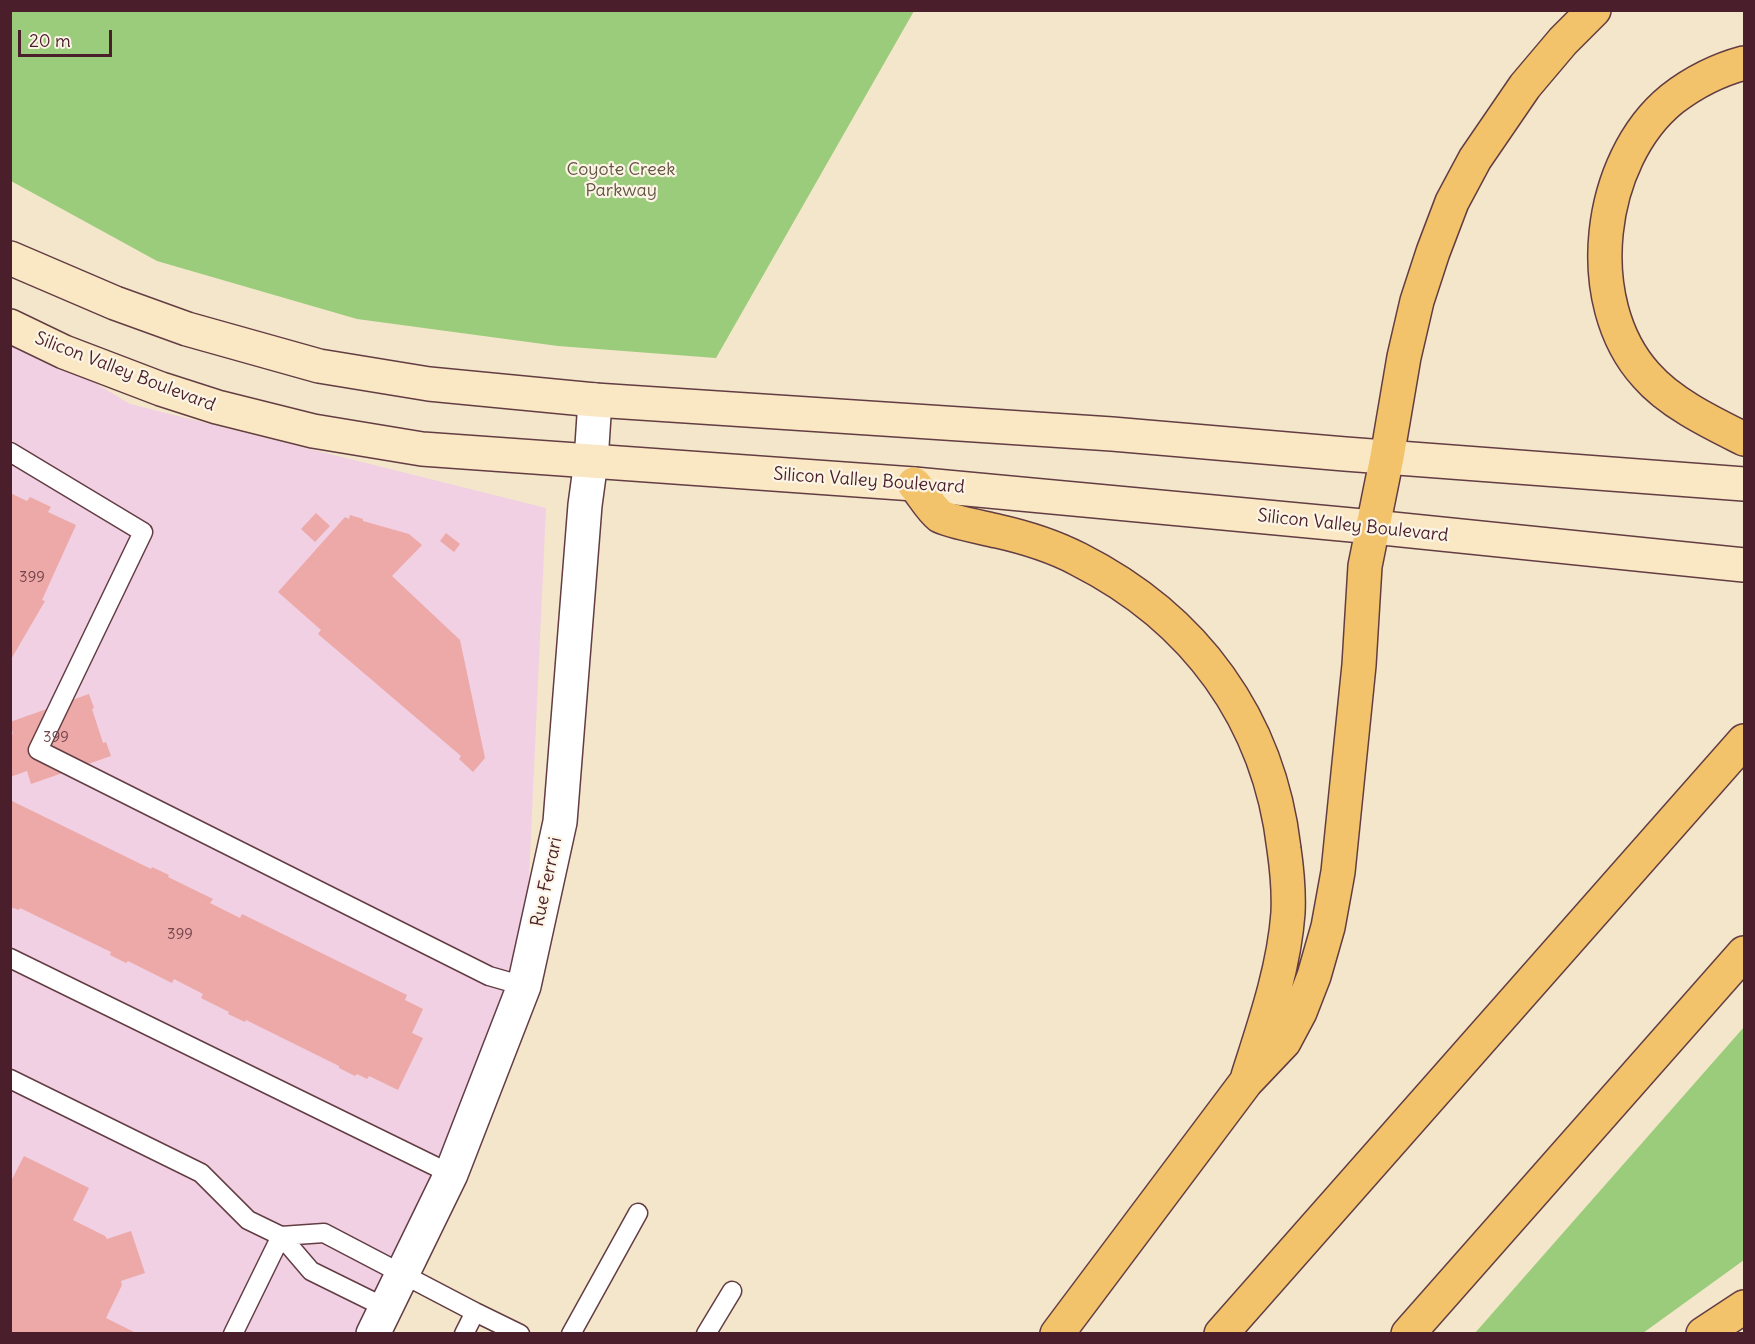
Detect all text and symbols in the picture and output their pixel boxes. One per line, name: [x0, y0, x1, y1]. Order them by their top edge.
scale bar: [21, 18, 116, 56]
text: 20 m: [29, 29, 71, 52]
park label: Coyote Creek Parkway: [567, 159, 675, 201]
street label: Silicon Valley Boulevard: [32, 328, 218, 416]
street label: Silicon Valley Boulevard: [773, 464, 965, 498]
street label: Silicon Valley Boulevard: [1257, 505, 1449, 547]
house number: 399: [19, 569, 45, 587]
house number: 399: [43, 729, 69, 747]
street label: Rue Ferrari: [527, 835, 567, 929]
house number: 399: [167, 926, 193, 944]

